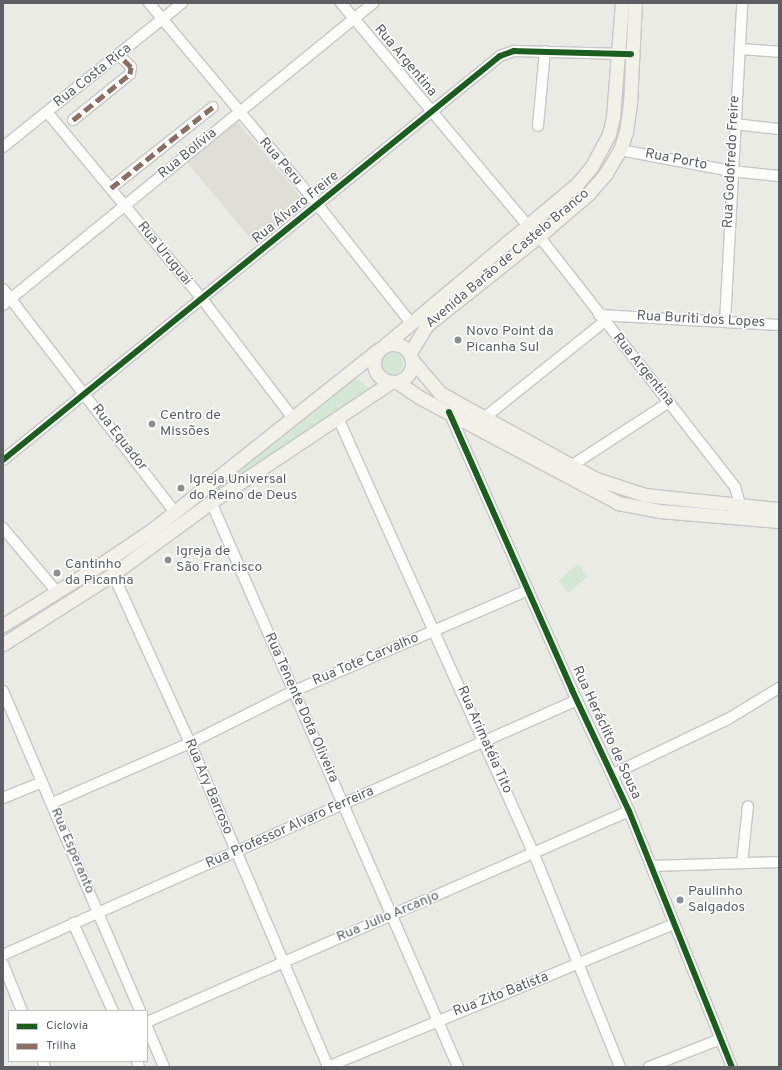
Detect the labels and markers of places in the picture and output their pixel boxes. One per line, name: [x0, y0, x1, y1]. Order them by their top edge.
place label: Novo Point da Picanha Sul: [466, 324, 554, 356]
marker: Novo Point da Picanha Sul: [453, 335, 463, 345]
place label: Centro de Missões: [160, 408, 221, 440]
marker: Centro de Missões: [147, 419, 157, 429]
place label: Igreja Universal do Reino de Deus: [189, 472, 297, 504]
marker: Igreja Universal do Reino de Deus: [176, 483, 186, 493]
place label: Igreja de São Francisco: [176, 544, 262, 576]
marker: Igreja de São Francisco: [163, 555, 173, 565]
place label: Cantinho da Picanha: [65, 557, 134, 590]
marker: Cantinho da Picanha: [52, 568, 62, 578]
place label: Paulinho Salgados: [688, 884, 745, 916]
marker: Paulinho Salgados: [675, 895, 685, 905]

